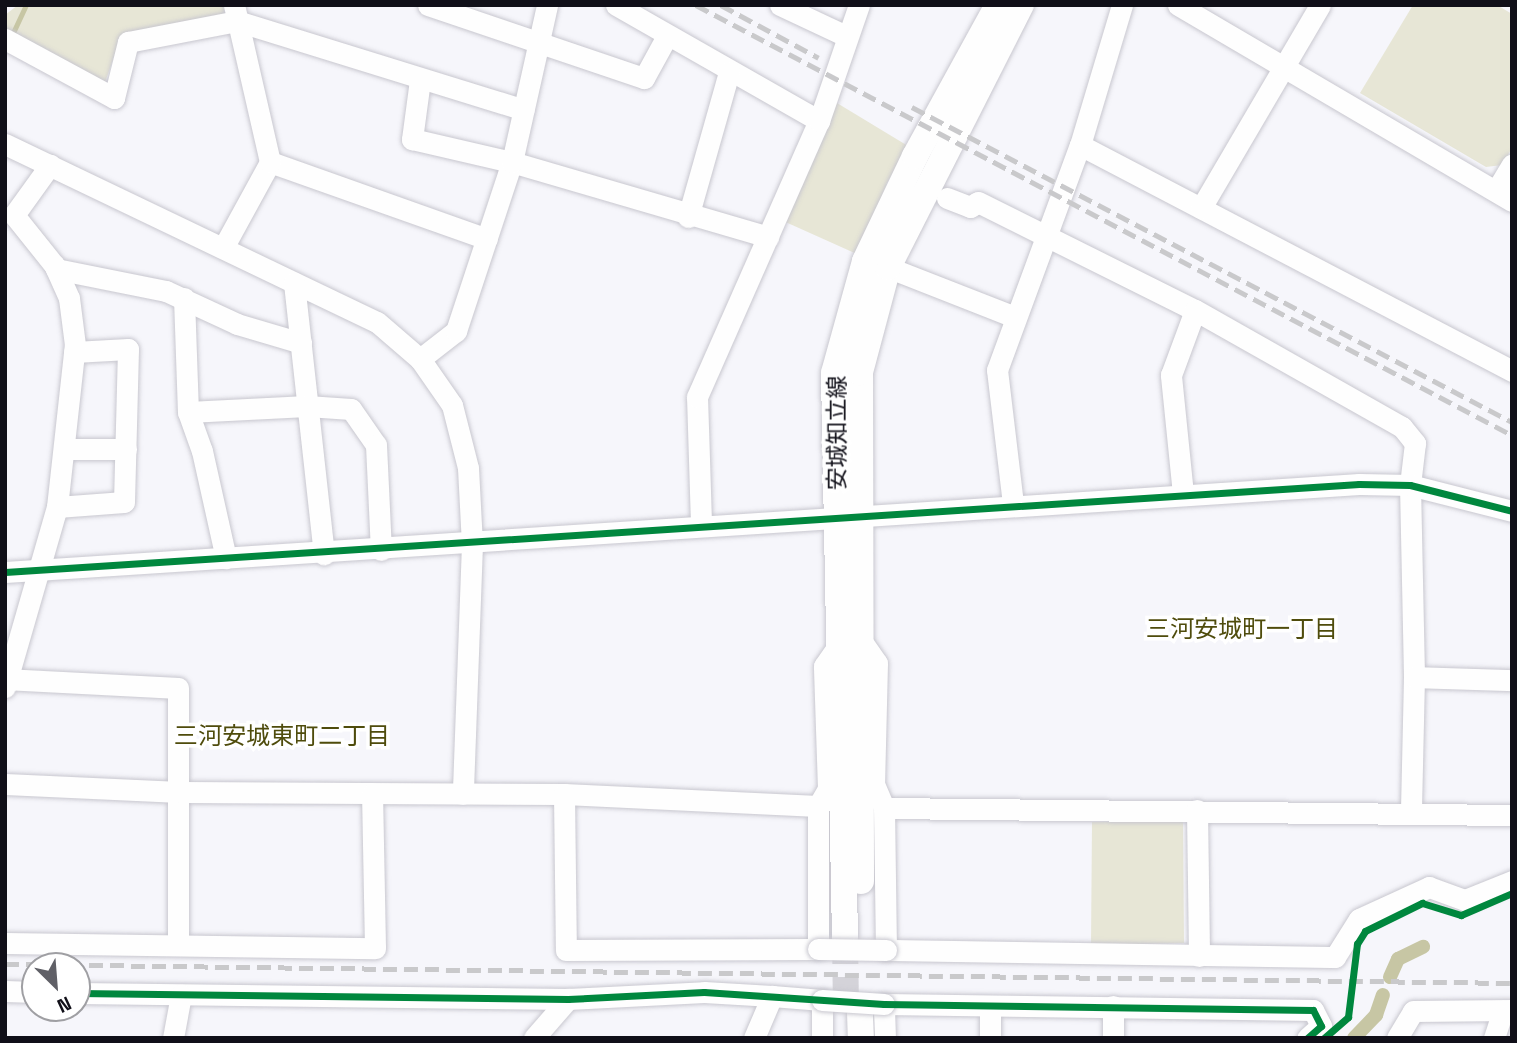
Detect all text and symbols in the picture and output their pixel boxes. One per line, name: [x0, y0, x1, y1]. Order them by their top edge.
street label: 安城知立線: [823, 376, 851, 490]
district label: 三河安城町一丁目: [1146, 615, 1338, 643]
district label: 三河安城東町二丁目: [174, 722, 390, 750]
north arrow: [21, 952, 91, 1022]
text: N: [53, 991, 75, 1019]

